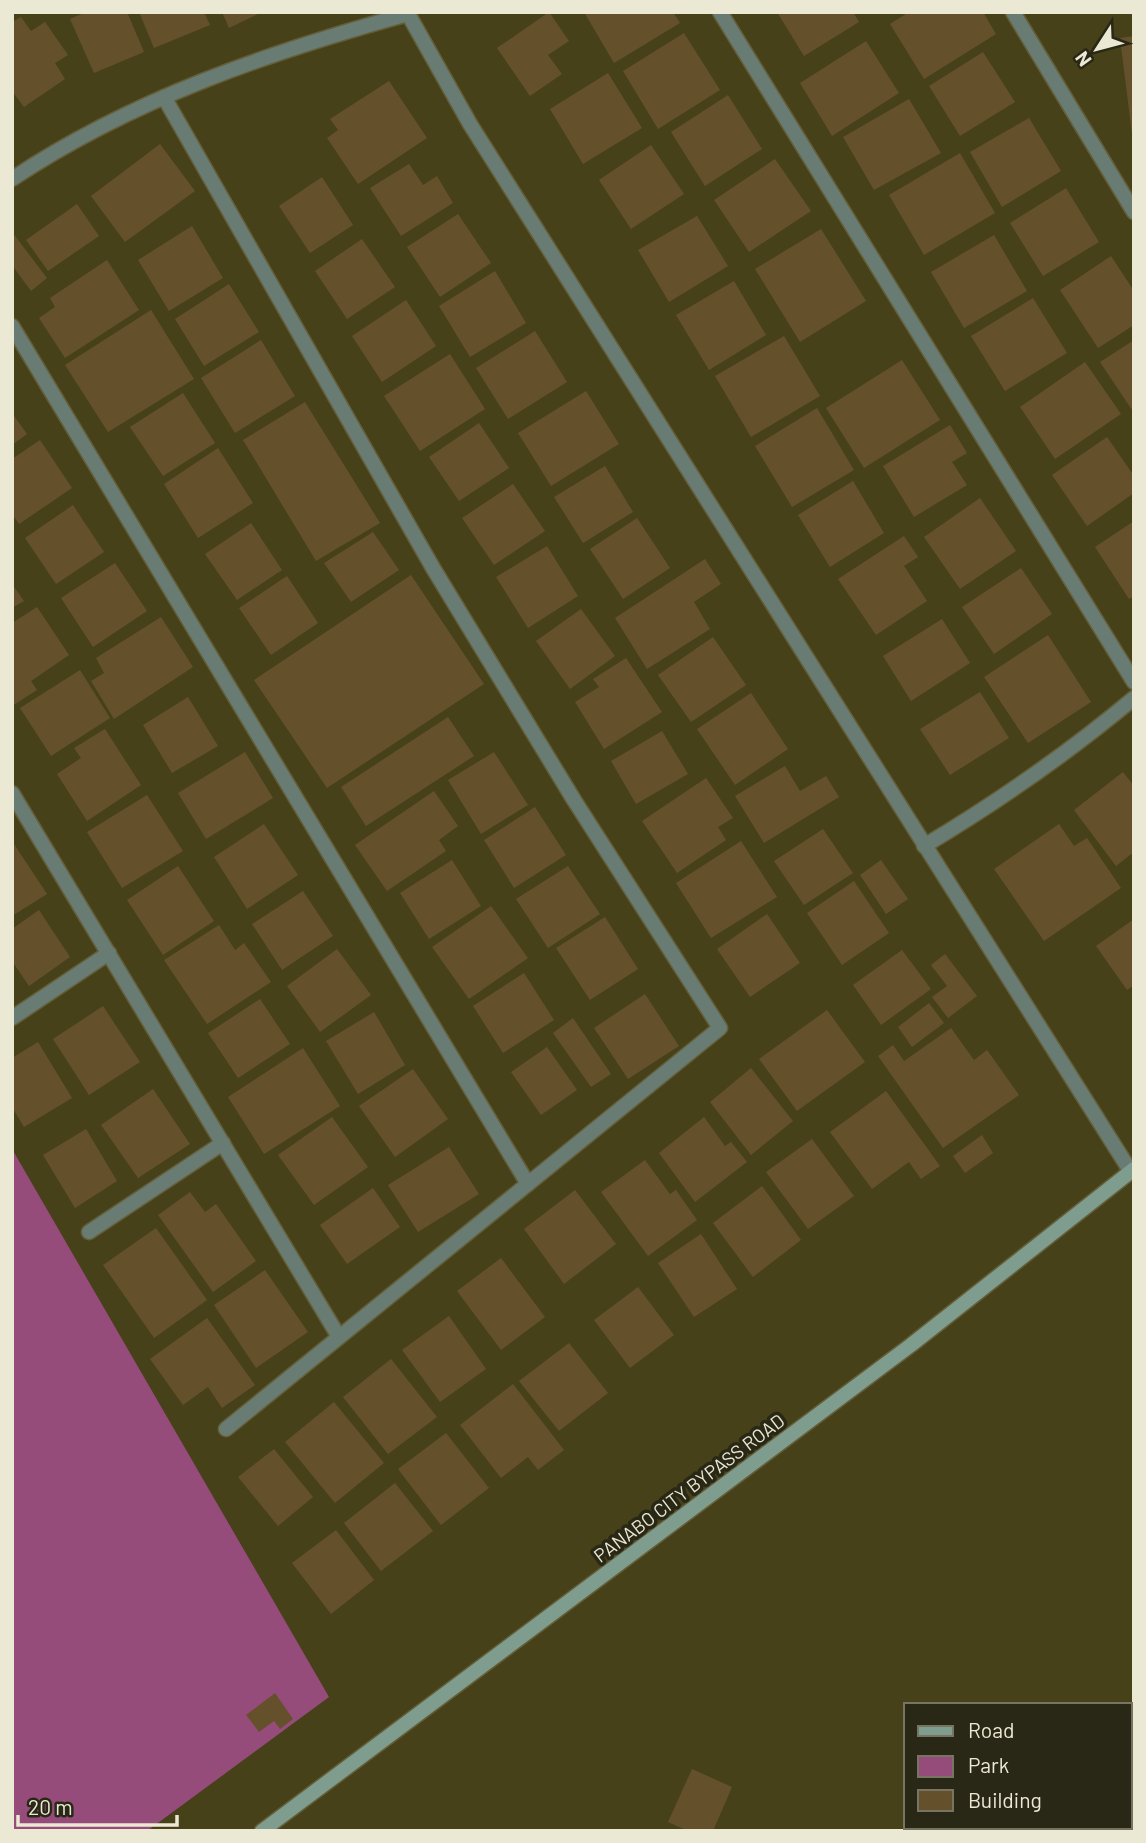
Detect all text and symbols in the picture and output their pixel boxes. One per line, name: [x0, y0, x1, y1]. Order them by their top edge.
north arrow: [1062, 14, 1132, 84]
text: N: [1070, 47, 1096, 71]
street label: PANABO CITY BYPASS ROAD: [589, 1408, 788, 1567]
legend: [904, 1703, 1132, 1829]
text: Road: [968, 1717, 1014, 1742]
text: Park: [968, 1752, 1009, 1777]
scale bar: [18, 1784, 177, 1828]
text: Building: [968, 1787, 1042, 1812]
text: 20 m: [28, 1794, 73, 1819]

